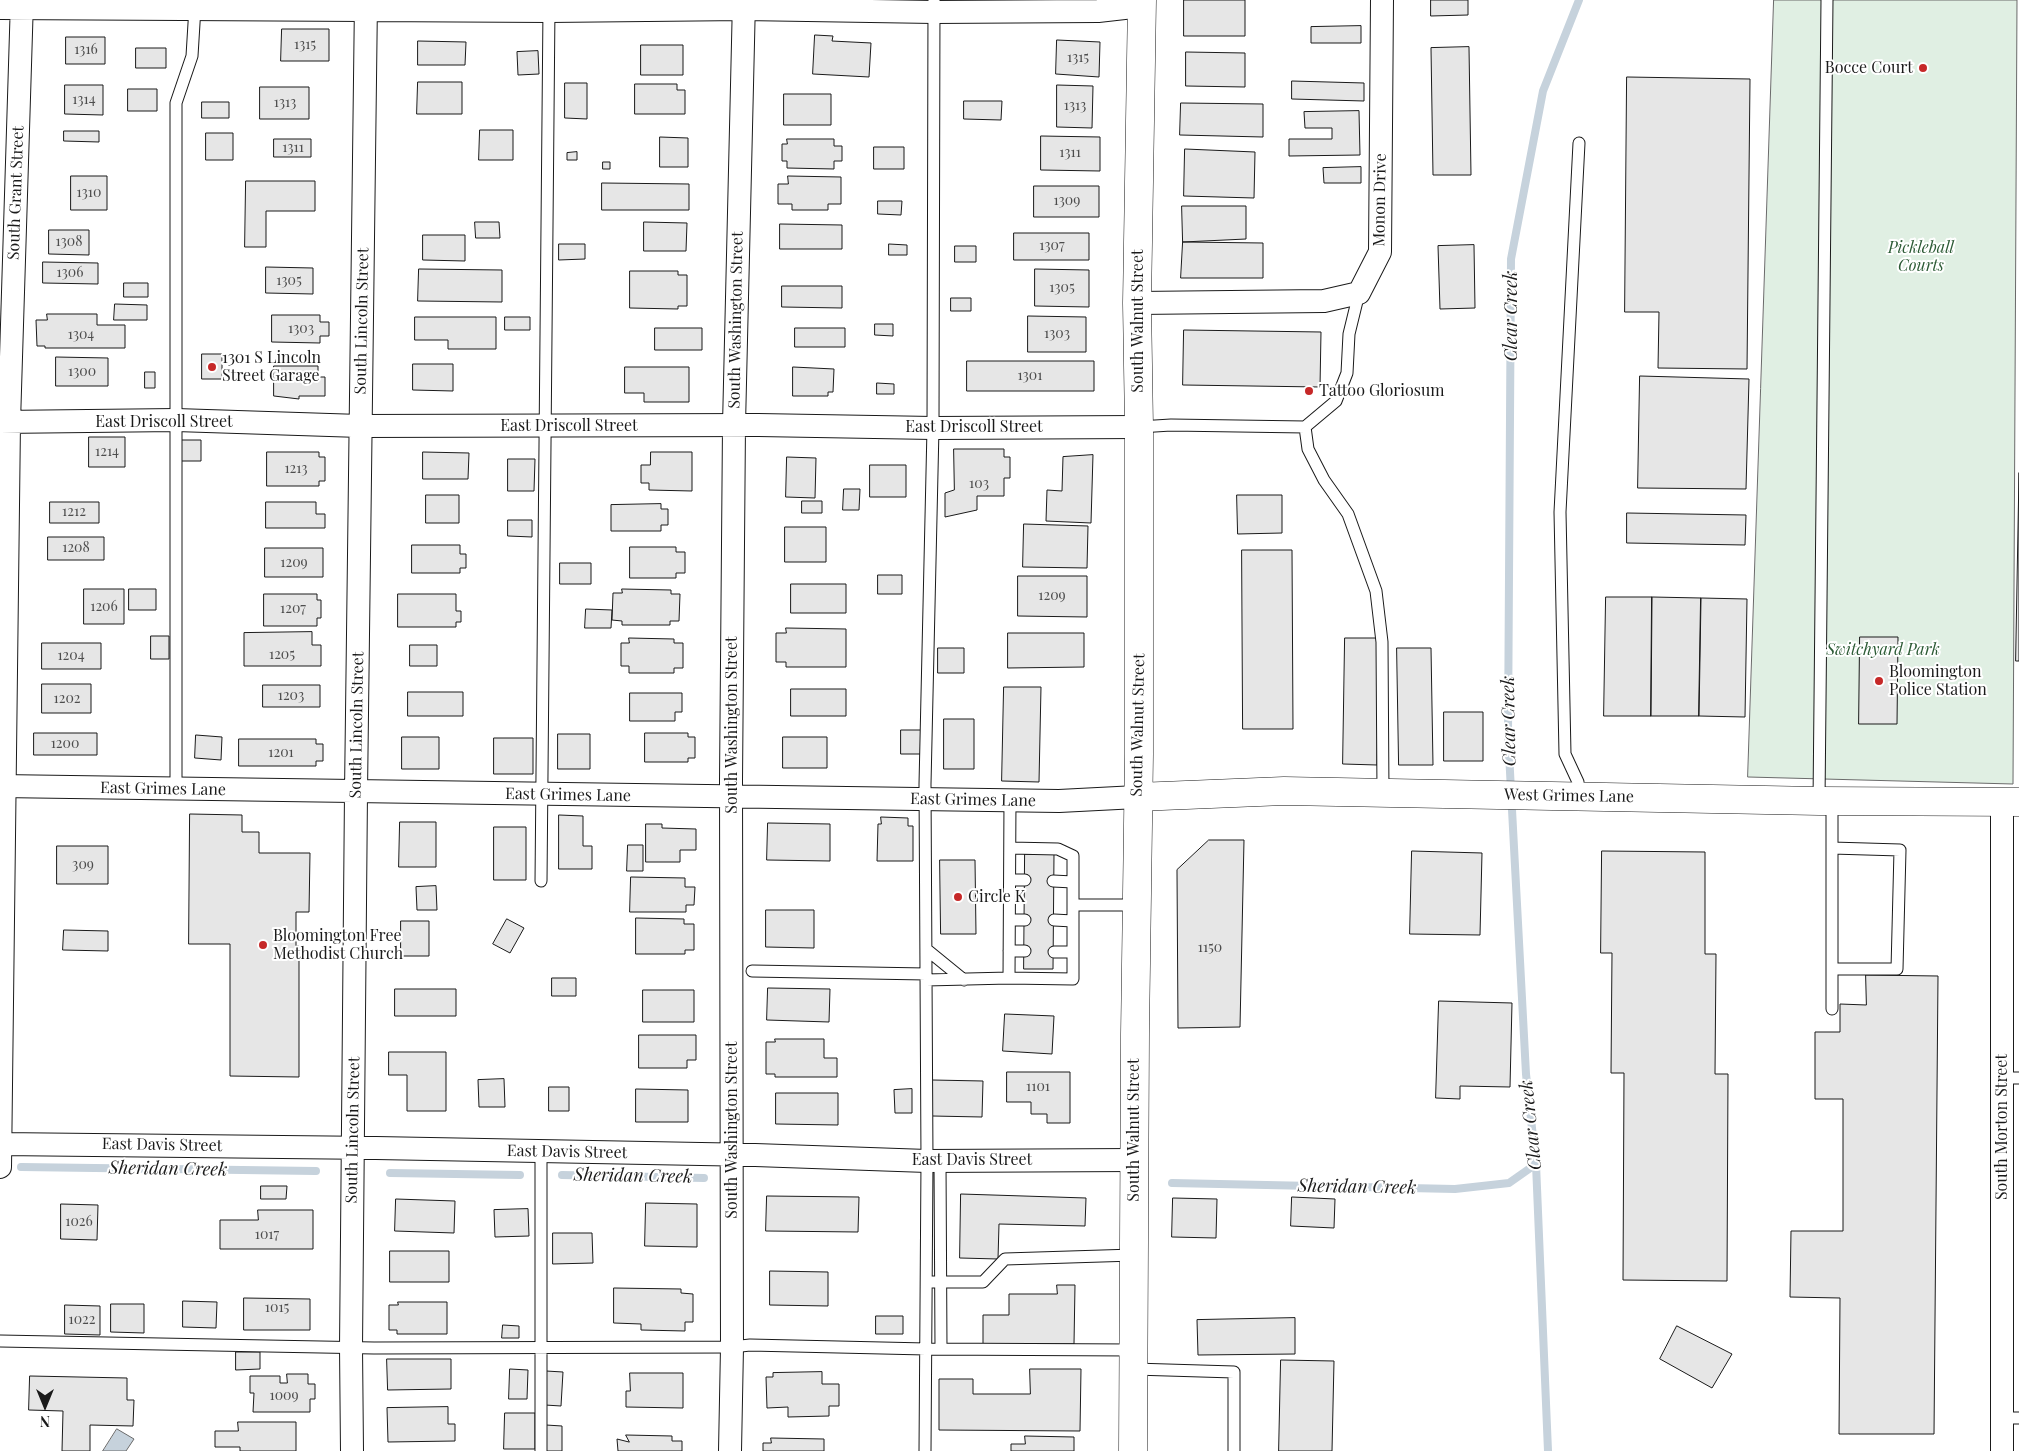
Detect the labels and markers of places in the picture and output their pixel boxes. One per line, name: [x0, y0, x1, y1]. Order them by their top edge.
place label: Bocce Court: [1825, 58, 1913, 78]
marker: Bocce Court: [1917, 62, 1929, 74]
place label: 1301 S Lincoln Street Garage: [222, 348, 321, 386]
marker: 1301 S Lincoln Street Garage: [206, 361, 218, 373]
place label: Tattoo Gloriosum: [1319, 381, 1444, 401]
marker: Tattoo Gloriosum: [1303, 385, 1315, 397]
place label: Bloomington Police Station: [1889, 662, 1987, 700]
marker: Bloomington Police Station: [1873, 675, 1885, 687]
place label: Circle K: [968, 887, 1025, 907]
marker: Circle K: [952, 891, 964, 903]
place label: Bloomington Free Methodist Church: [273, 926, 403, 964]
marker: Bloomington Free Methodist Church: [257, 939, 269, 951]

